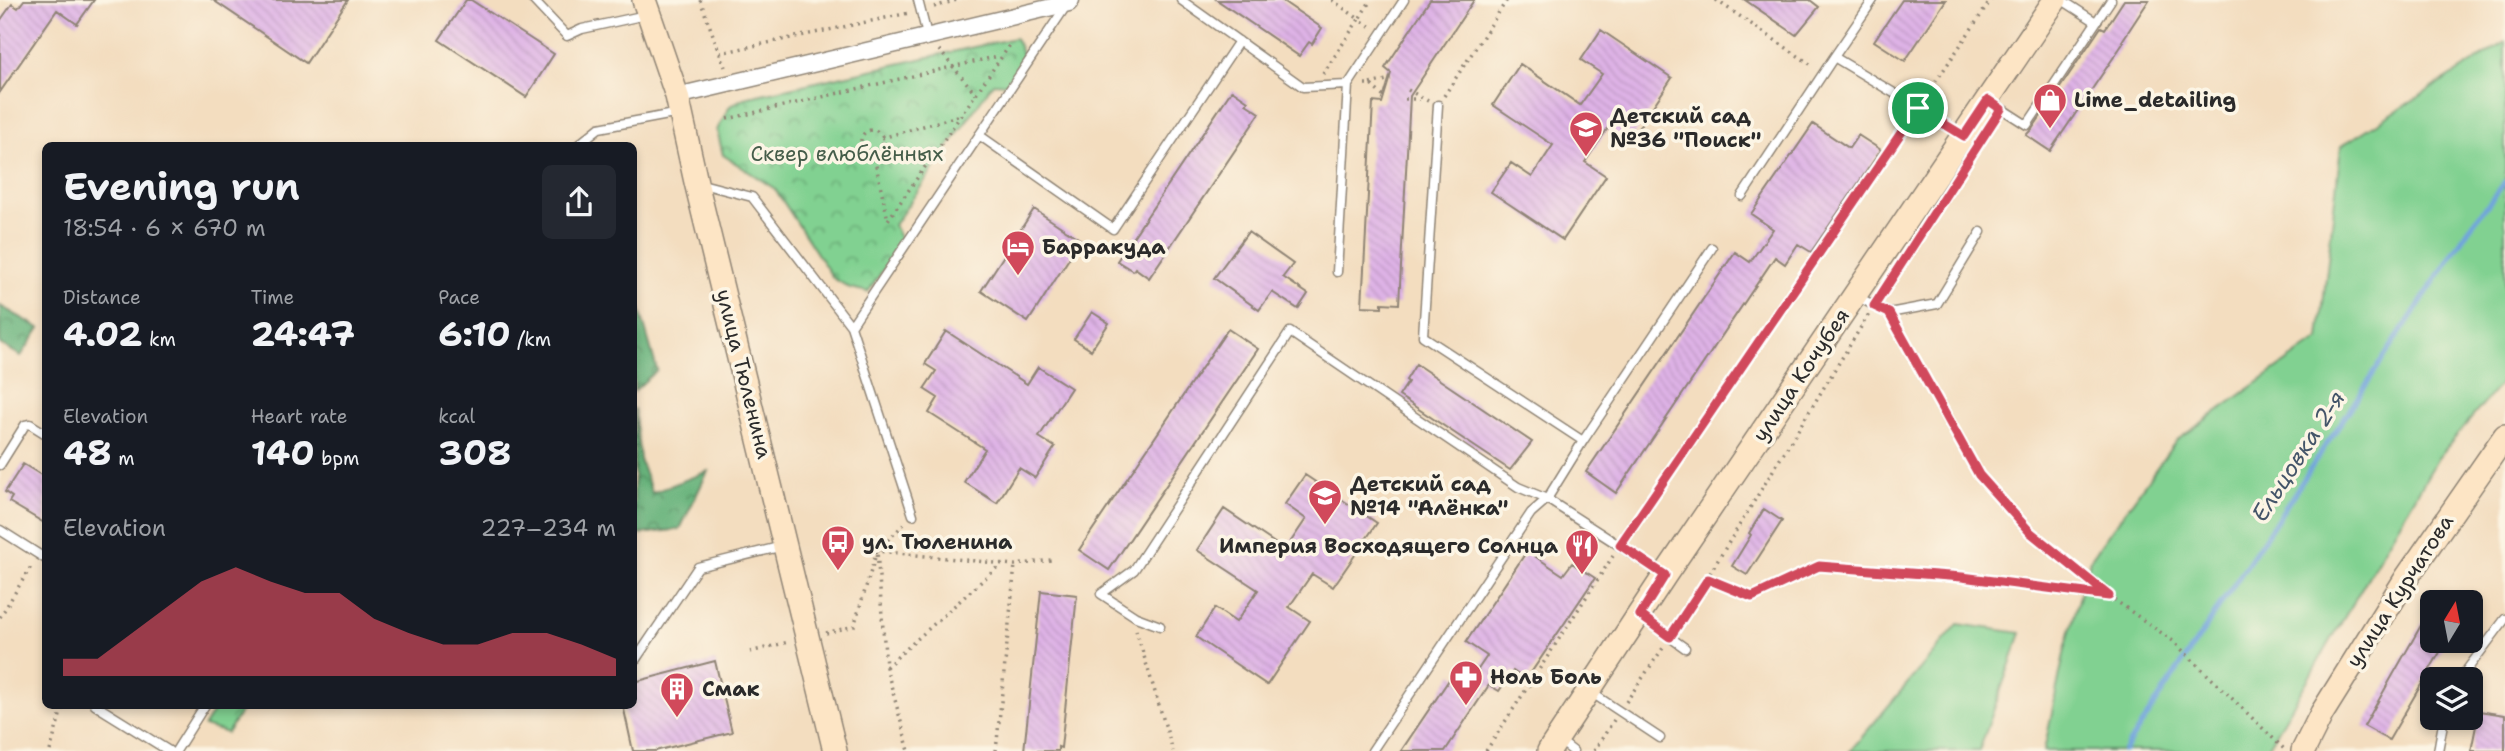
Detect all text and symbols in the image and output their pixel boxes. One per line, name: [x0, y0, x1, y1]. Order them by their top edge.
pin: [1888, 78, 1948, 138]
shop icon: Lime_detailing: [2031, 81, 2069, 130]
place label: Lime_detailing: [2074, 86, 2236, 114]
icon: arrive: [1899, 89, 1937, 127]
place label: Детский сад №36 "Поиск": [1610, 102, 1761, 154]
school or university icon: Детский сад №36 "Поиск": [1567, 109, 1605, 158]
park label: Сквер влюблённых: [751, 140, 944, 168]
text: Evening run: [63, 161, 300, 212]
button: share: [542, 165, 616, 239]
text: 18:54 · 6 × 670 m: [63, 213, 266, 243]
hotel icon: Барракуда: [999, 228, 1037, 277]
place label: Барракуда: [1042, 233, 1166, 261]
text: Distance: [63, 285, 141, 310]
text: Time: [251, 285, 294, 310]
text: Pace: [438, 285, 480, 310]
street label: улица Тюленина: [709, 286, 779, 462]
street label: улица Кочубея: [1746, 303, 1856, 447]
text: 4.02: [63, 310, 142, 357]
text: 24:47: [251, 310, 355, 357]
text: 6:10: [438, 310, 511, 357]
text: km: [142, 327, 176, 352]
text: /km: [511, 327, 551, 352]
water label: Ельцовка 2-я: [2244, 385, 2352, 527]
text: Elevation: [63, 404, 148, 429]
text: Heart rate: [251, 404, 347, 429]
text: kcal: [438, 404, 475, 429]
text: 48: [63, 429, 112, 476]
text: 140: [251, 429, 315, 476]
text: 308: [438, 429, 512, 476]
text: m: [112, 446, 135, 471]
text: bpm: [315, 446, 360, 471]
place label: Детский сад №14 "Алёнка": [1350, 470, 1509, 522]
school or university icon: Детский сад №14 "Алёнка": [1306, 477, 1344, 526]
street label: улица Курчатова: [2340, 509, 2460, 673]
text: Elevation: [63, 513, 166, 543]
text: 227–234 m: [480, 513, 616, 543]
bus stop icon: ул. Тюленина: [819, 523, 857, 572]
restaurant icon: Империя Восходящего Солнца: [1563, 527, 1601, 576]
place label: ул. Тюленина: [862, 528, 1013, 556]
place label: Империя Восходящего Солнца: [1219, 532, 1559, 560]
north arrow: [2420, 590, 2483, 653]
map controls: [2420, 590, 2483, 730]
pharmacy icon: Ноль Боль: [1447, 658, 1485, 707]
place label: Ноль Боль: [1490, 663, 1602, 691]
button: layers: [2420, 667, 2483, 730]
building icon: Смак: [658, 670, 696, 719]
place label: Смак: [702, 675, 760, 703]

